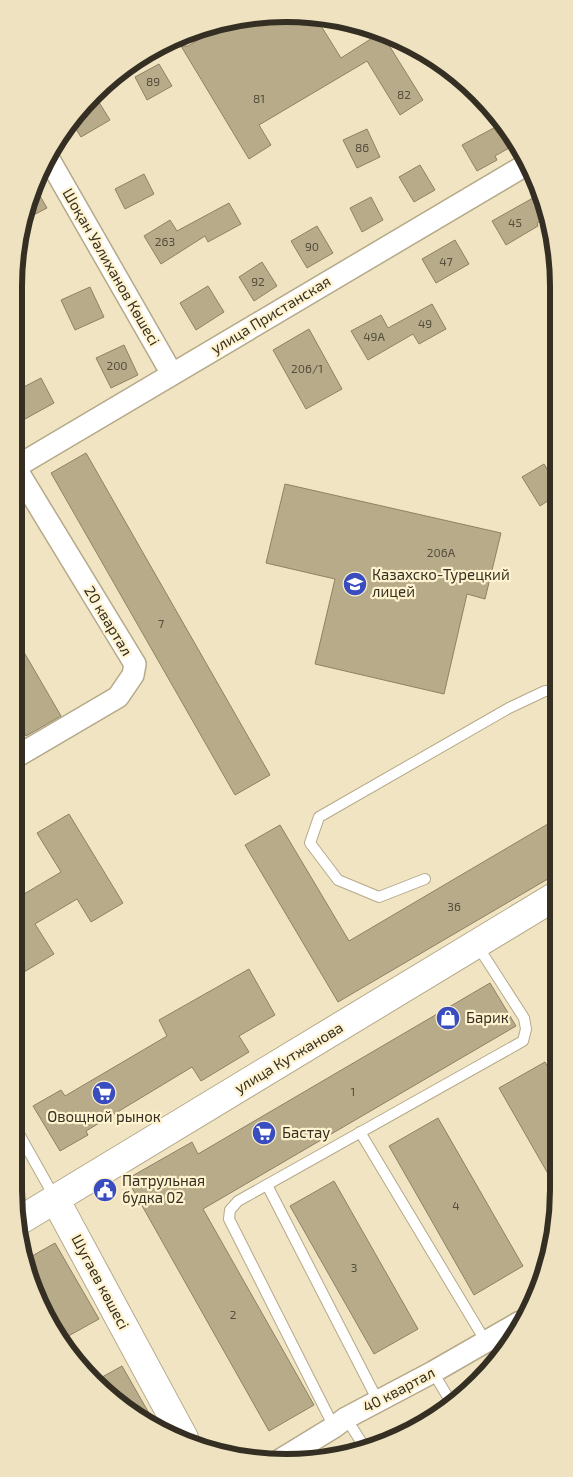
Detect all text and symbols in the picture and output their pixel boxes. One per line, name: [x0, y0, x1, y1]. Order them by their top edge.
house number: 89: [146, 74, 160, 88]
house number: 82: [397, 87, 411, 101]
house number: 81: [253, 91, 265, 105]
house number: 86: [355, 140, 369, 154]
street label: Шоқан Уәлиханов Көшесі: [60, 185, 164, 348]
house number: 45: [508, 215, 522, 229]
house number: 263: [155, 234, 175, 248]
house number: 90: [305, 239, 319, 253]
house number: 47: [439, 254, 453, 268]
street label: улица Пристанская: [207, 271, 334, 358]
house number: 92: [251, 274, 265, 288]
house number: 49: [418, 316, 432, 330]
house number: 49А: [363, 329, 385, 343]
house number: 200: [106, 358, 128, 372]
house number: 206/1: [291, 361, 323, 375]
house number: 206А: [427, 545, 456, 559]
place label: Казахско-Турецкий лицей: [372, 565, 510, 600]
school or university icon: Казахско-Турецкий лицей: [342, 571, 368, 597]
street label: 20 квартал: [81, 582, 137, 659]
house number: 7: [158, 616, 164, 630]
house number: 36: [447, 899, 461, 913]
shop icon: Барик: [435, 1005, 461, 1031]
place label: Барик: [466, 1008, 509, 1026]
street label: улица Кутжанова: [231, 1018, 347, 1097]
supermarket icon: Овощной рынок: [91, 1080, 117, 1106]
house number: 1: [351, 1084, 355, 1098]
place label: Овощной рынок: [47, 1107, 161, 1125]
supermarket icon: Бастау: [251, 1120, 277, 1146]
place label: Бастау: [282, 1123, 330, 1142]
place label: Патрульная будка 02: [122, 1171, 205, 1207]
public building icon: Патрульная будка 02: [92, 1177, 118, 1203]
house number: 4: [452, 1198, 460, 1212]
street label: Шугаев көшесі: [67, 1231, 133, 1332]
house number: 3: [351, 1260, 357, 1274]
house number: 2: [230, 1307, 237, 1321]
street label: 40 квартал: [359, 1363, 438, 1416]

